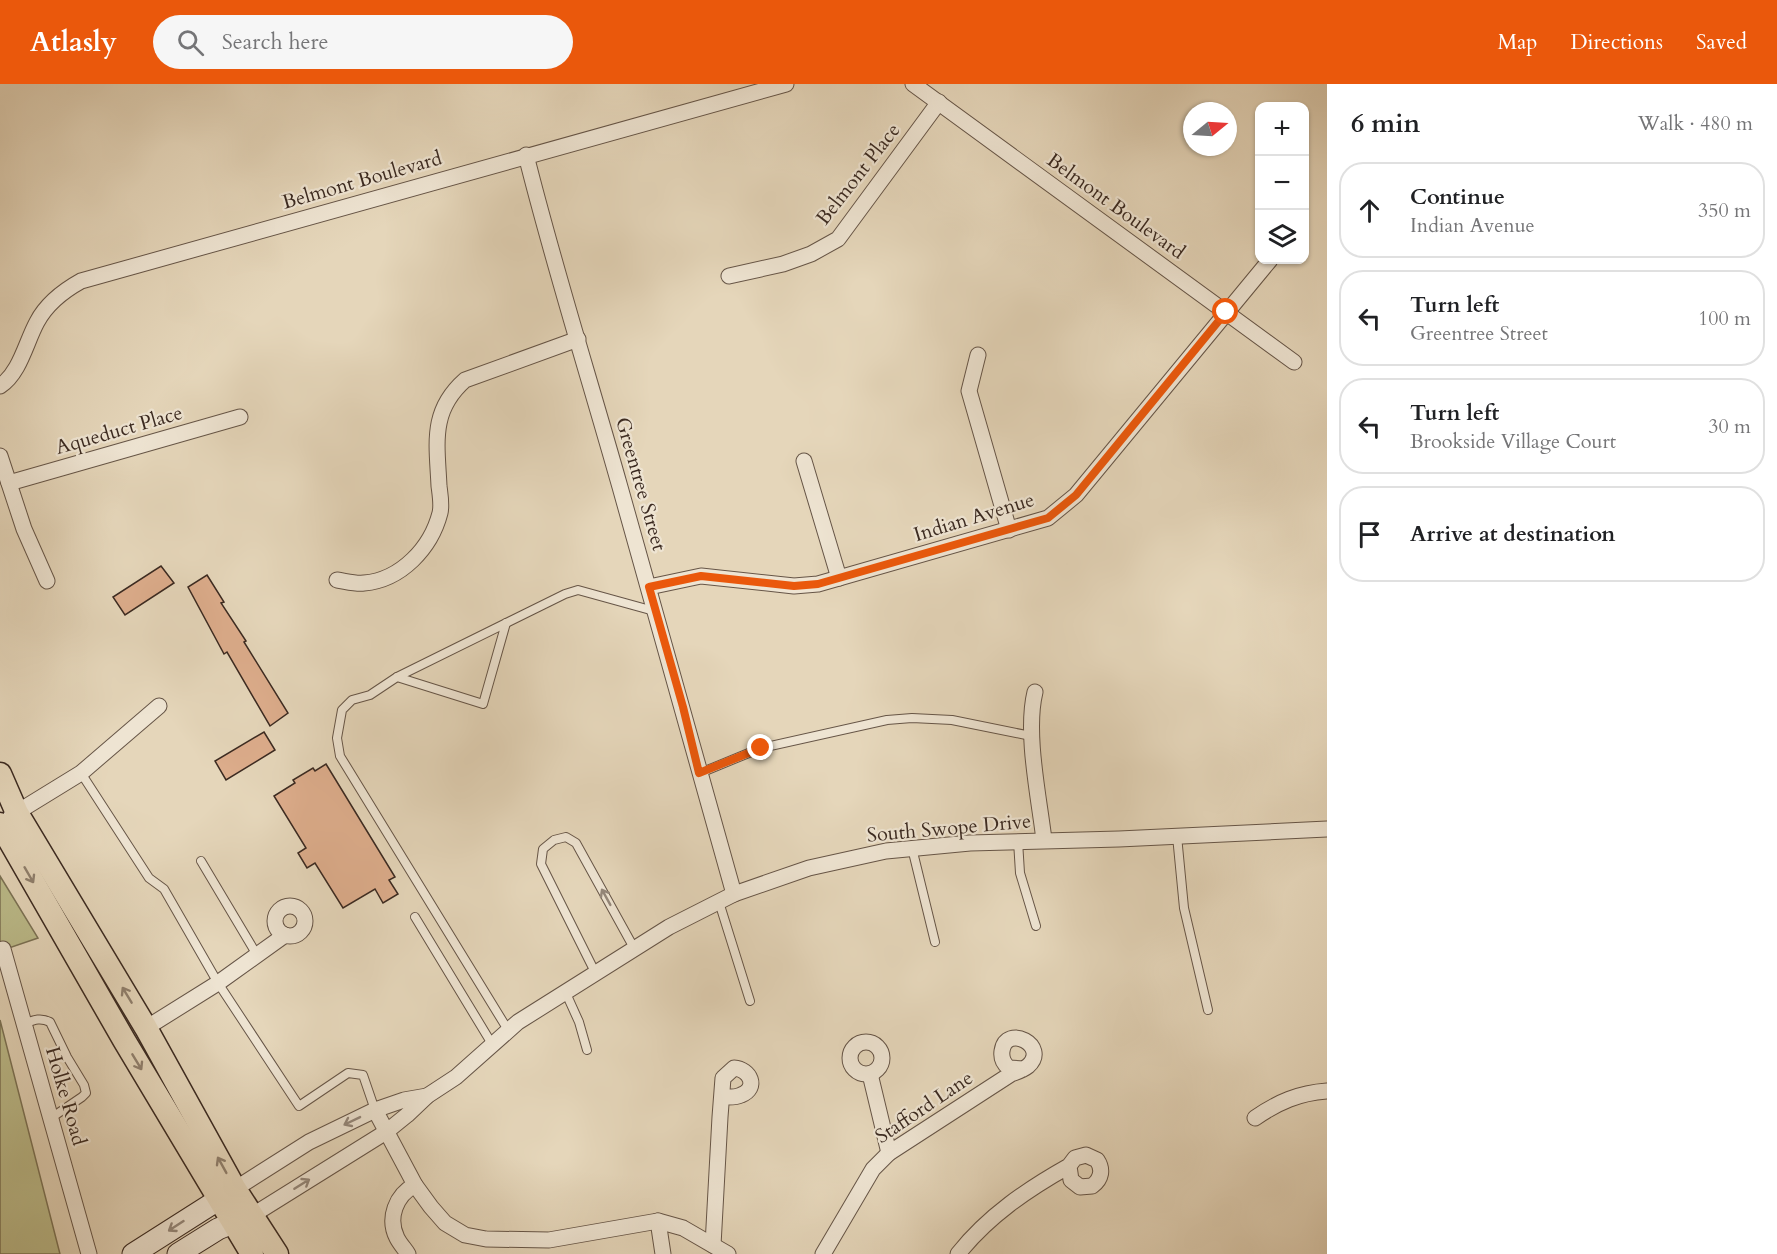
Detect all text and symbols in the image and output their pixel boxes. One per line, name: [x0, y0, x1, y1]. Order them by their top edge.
search box: [153, 15, 573, 69]
text: Atlasly: [30, 23, 117, 61]
icon: search: [174, 26, 207, 59]
text: Search here: [222, 27, 328, 57]
text: Map: [1497, 28, 1537, 57]
text: Directions: [1570, 28, 1663, 57]
text: Saved: [1696, 28, 1747, 57]
north arrow: [1183, 102, 1237, 156]
map controls: [1255, 102, 1309, 264]
button: +: [1255, 102, 1309, 156]
text: 6 min: [1351, 106, 1420, 141]
text: Walk · 480 m: [1638, 110, 1753, 137]
street label: Belmont Place: [810, 117, 906, 231]
street label: Belmont Boulevard: [279, 144, 445, 216]
street label: Belmont Boulevard: [1041, 147, 1191, 266]
button: −: [1255, 156, 1309, 210]
text: Continue: [1410, 182, 1505, 212]
icon: ahead: [1353, 194, 1386, 227]
text: 350 m: [1698, 197, 1751, 224]
button: layers: [1255, 210, 1309, 264]
text: Indian Avenue: [1410, 212, 1535, 239]
text: Turn left: [1410, 290, 1499, 320]
route start: [1212, 298, 1238, 324]
icon: left: [1353, 302, 1386, 335]
text: 100 m: [1698, 305, 1751, 332]
text: Greentree Street: [1410, 320, 1548, 347]
text: Turn left: [1410, 398, 1499, 428]
street label: Aqueduct Place: [52, 399, 186, 461]
icon: left: [1353, 410, 1386, 443]
text: 30 m: [1708, 413, 1751, 440]
street label: Greentree Street: [609, 414, 673, 555]
text: Brookside Village Court: [1410, 428, 1616, 455]
street label: Indian Avenue: [910, 486, 1038, 548]
icon: arrive: [1353, 518, 1386, 551]
text: Arrive at destination: [1410, 519, 1615, 549]
route end: [747, 734, 773, 760]
street label: South Swope Drive: [866, 807, 1032, 849]
one-way arrow: [23, 866, 35, 883]
one-way arrow: [600, 889, 612, 906]
one-way arrow: [120, 987, 132, 1004]
street label: Holke Road: [39, 1043, 93, 1149]
one-way arrow: [132, 1053, 144, 1070]
street label: Stafford Lane: [870, 1064, 978, 1150]
one-way arrow: [343, 1116, 361, 1128]
one-way arrow: [216, 1157, 228, 1174]
one-way arrow: [293, 1177, 310, 1189]
one-way arrow: [167, 1220, 184, 1233]

